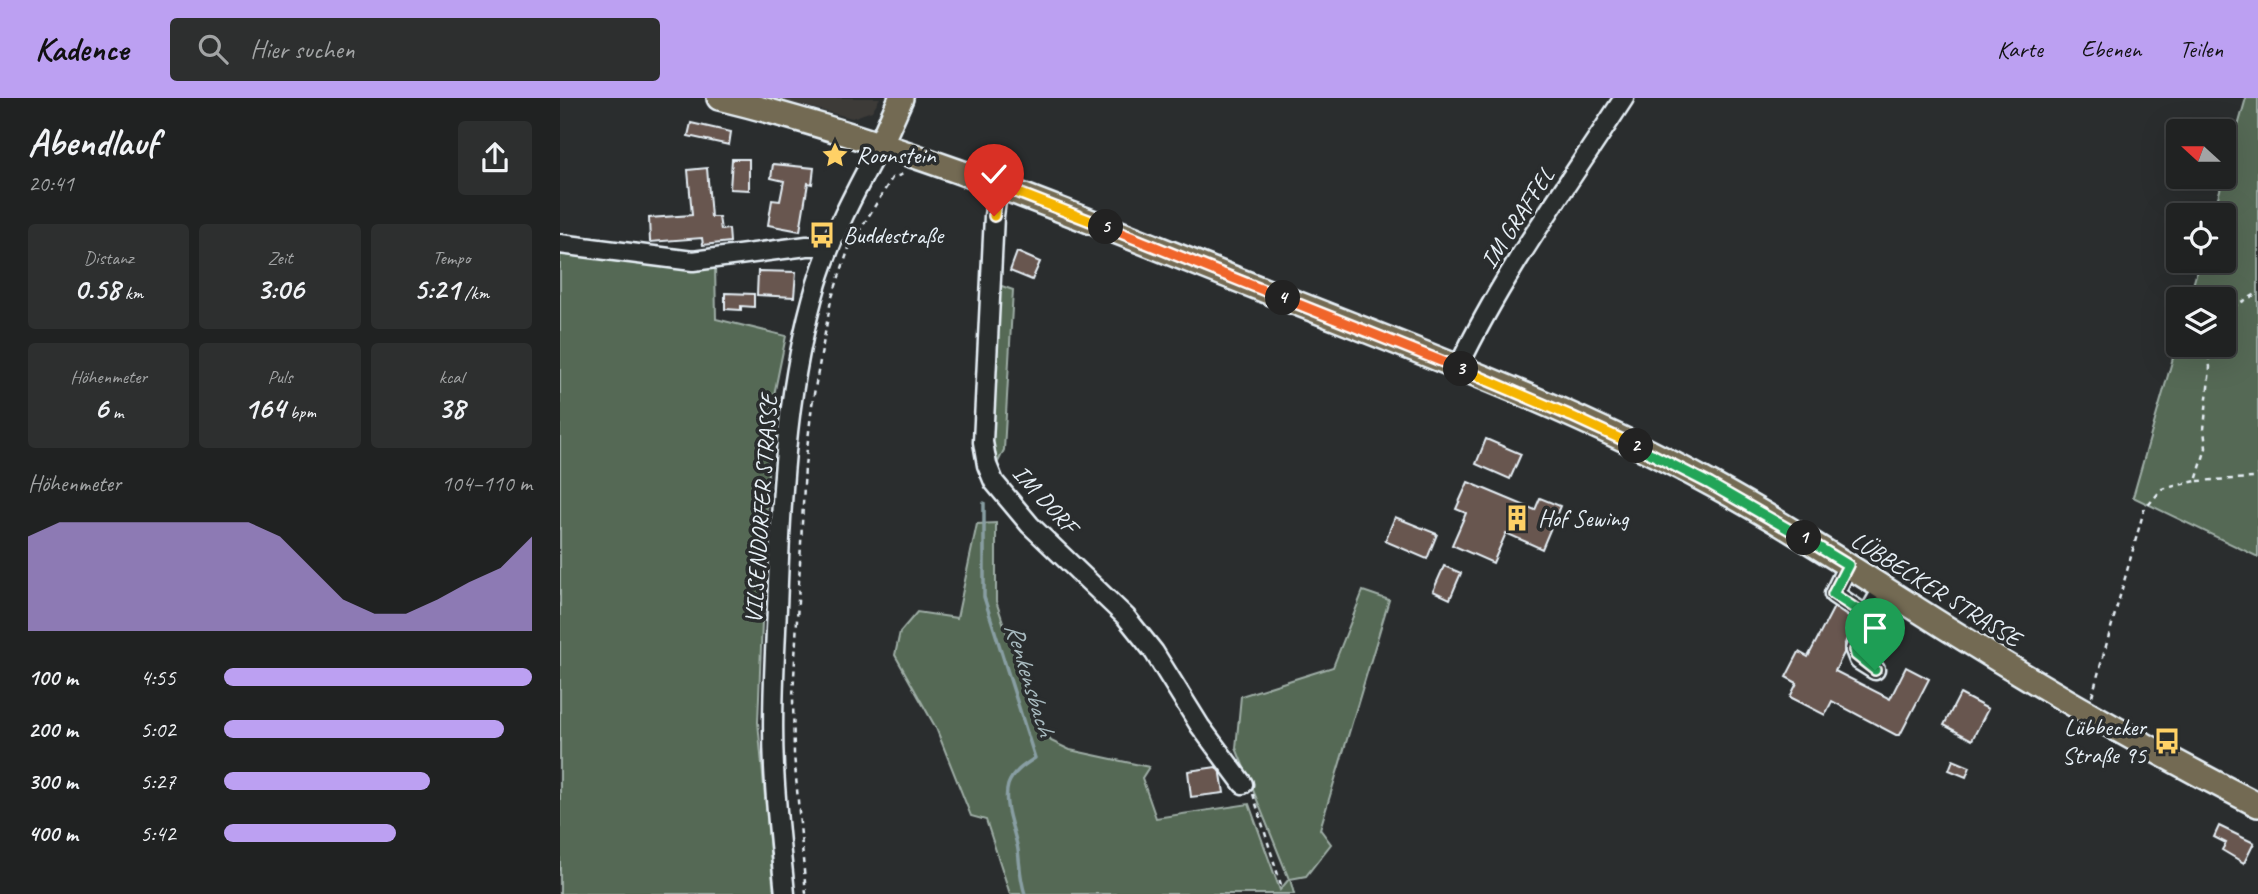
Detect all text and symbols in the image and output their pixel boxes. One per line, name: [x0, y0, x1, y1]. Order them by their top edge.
search box: [170, 18, 660, 81]
text: Kadence: [35, 28, 128, 70]
icon: search: [194, 30, 232, 68]
text: Hier suchen: [250, 33, 355, 66]
text: Karte: [1997, 34, 2043, 64]
text: Ebenen: [2081, 34, 2141, 64]
text: Teilen: [2179, 34, 2223, 64]
text: Abendlauf: [28, 119, 158, 166]
north arrow: [2166, 119, 2236, 189]
map controls: [2166, 119, 2236, 357]
button: share: [458, 121, 532, 195]
place icon: Roonstein: [820, 140, 850, 170]
place label: Roonstein: [856, 140, 937, 170]
pin: [964, 144, 1024, 216]
icon: check: [975, 155, 1013, 193]
street label: IM GRAFFEL: [1473, 161, 1561, 274]
text: 20:41: [28, 169, 74, 198]
button: locate: [2166, 203, 2236, 273]
pin: 5: [1088, 209, 1124, 244]
text: 5: [1101, 214, 1110, 238]
bus stop icon: Buddestraße: [807, 220, 837, 250]
place label: Buddestraße: [843, 220, 945, 250]
text: Distanz: [84, 246, 134, 270]
text: Zeit: [267, 246, 293, 270]
text: Tempo: [432, 246, 470, 270]
text: 0.58: [74, 270, 120, 308]
text: 3:06: [256, 270, 304, 308]
text: 5:21: [414, 270, 460, 308]
pin: 4: [1266, 280, 1300, 316]
text: km: [120, 281, 143, 305]
text: /km: [460, 281, 489, 305]
text: 4: [1278, 285, 1287, 309]
button: layers: [2166, 287, 2236, 357]
pin: 3: [1444, 352, 1478, 386]
text: 3: [1456, 356, 1465, 380]
text: Höhenmeter: [70, 365, 147, 389]
text: Puls: [267, 365, 293, 389]
text: kcal: [439, 365, 464, 389]
text: 6: [94, 389, 108, 427]
text: 164: [244, 389, 285, 427]
text: 38: [438, 389, 465, 427]
street label: VILSENDORFER STRASSE: [738, 391, 784, 624]
text: m: [108, 400, 123, 424]
text: bpm: [285, 400, 316, 424]
pin: 2: [1618, 428, 1654, 464]
text: 2: [1631, 433, 1640, 457]
street label: IM DORF: [1006, 458, 1087, 543]
text: Höhenmeter: [28, 469, 121, 498]
text: 104–110 m: [441, 469, 532, 498]
building icon: Hof Sewing: [1502, 503, 1532, 533]
place label: Hof Sewing: [1538, 503, 1630, 533]
pin: 1: [1786, 520, 1822, 556]
text: 1: [1799, 525, 1808, 549]
street label: LÜBBECKER STRASSE: [1845, 525, 2029, 655]
pin: [1845, 598, 1905, 670]
icon: arrive: [1856, 609, 1894, 647]
water label: Renkensbach: [997, 619, 1063, 741]
text: 100 m: [28, 663, 78, 692]
text: 4:55: [140, 663, 176, 692]
place label: Lübbecker Straße 95: [2062, 712, 2148, 770]
text: 200 m: [28, 715, 78, 744]
text: 5:02: [140, 715, 176, 744]
bus stop icon: Lübbecker Straße 95: [2152, 726, 2182, 756]
text: 300 m: [28, 767, 78, 796]
text: 5:27: [140, 767, 176, 796]
text: 400 m: [28, 819, 78, 848]
text: 5:42: [140, 819, 176, 848]

